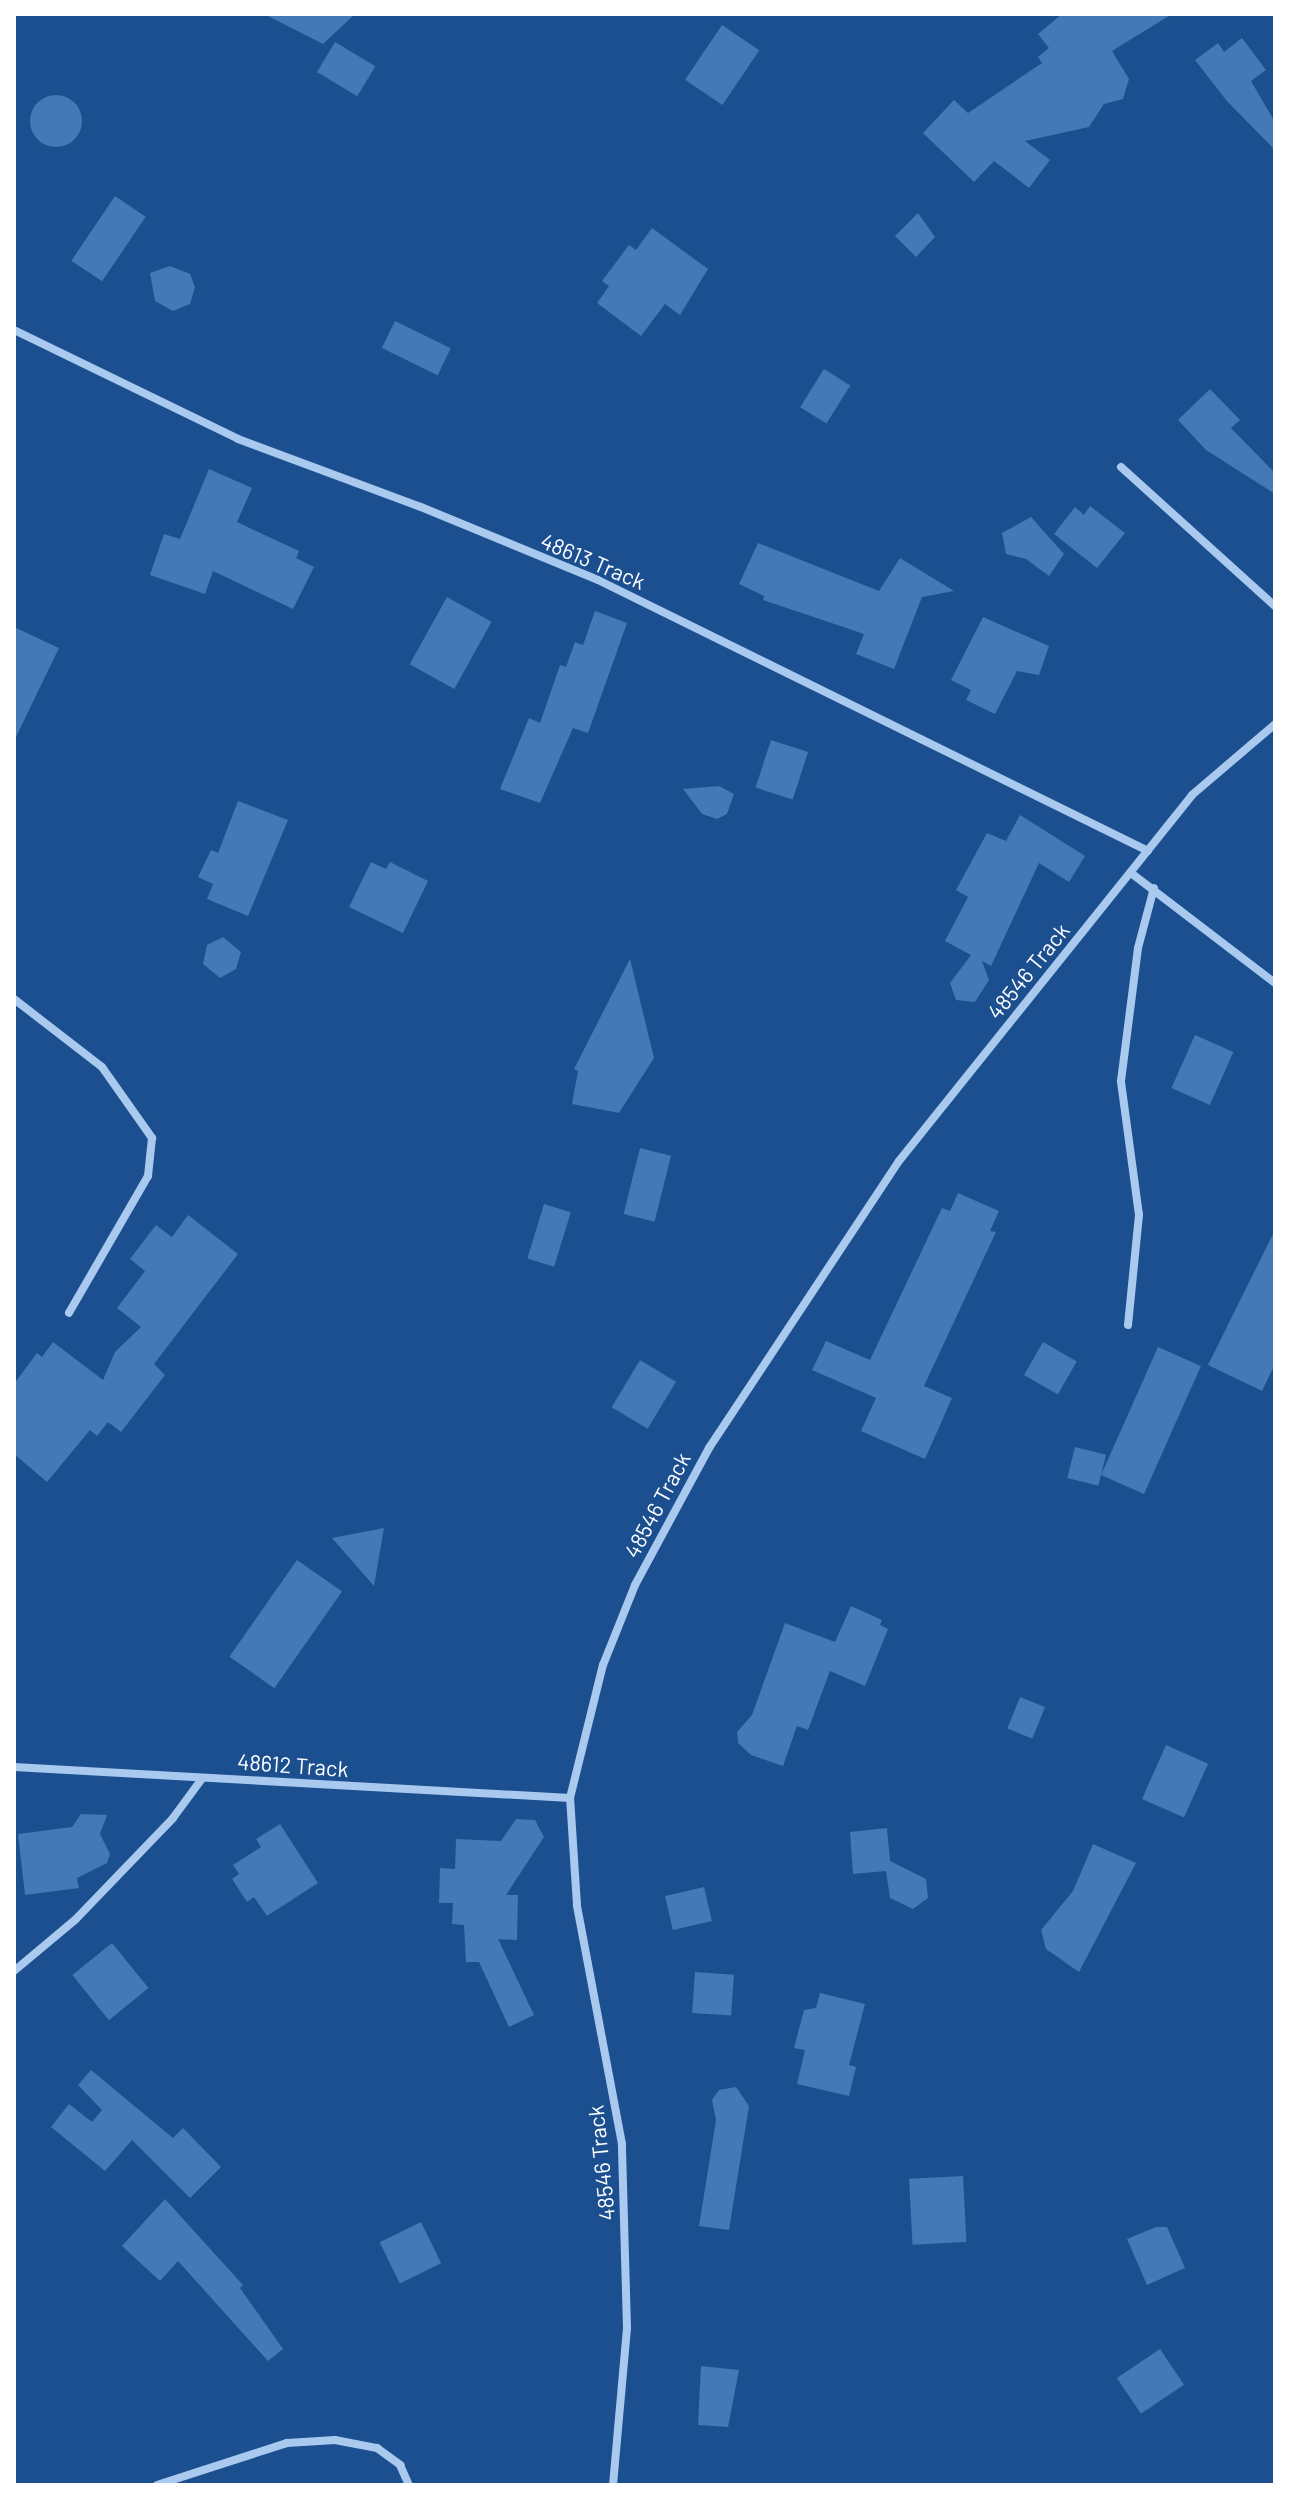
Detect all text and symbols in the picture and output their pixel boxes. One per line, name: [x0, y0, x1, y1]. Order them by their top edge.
street label: 48613 Track: [537, 527, 649, 595]
street label: 48546 Track: [981, 918, 1075, 1024]
street label: 48546 Track: [618, 1448, 696, 1562]
street label: 48612 Track: [236, 1748, 350, 1782]
street label: 48546 Track: [582, 2104, 620, 2222]

